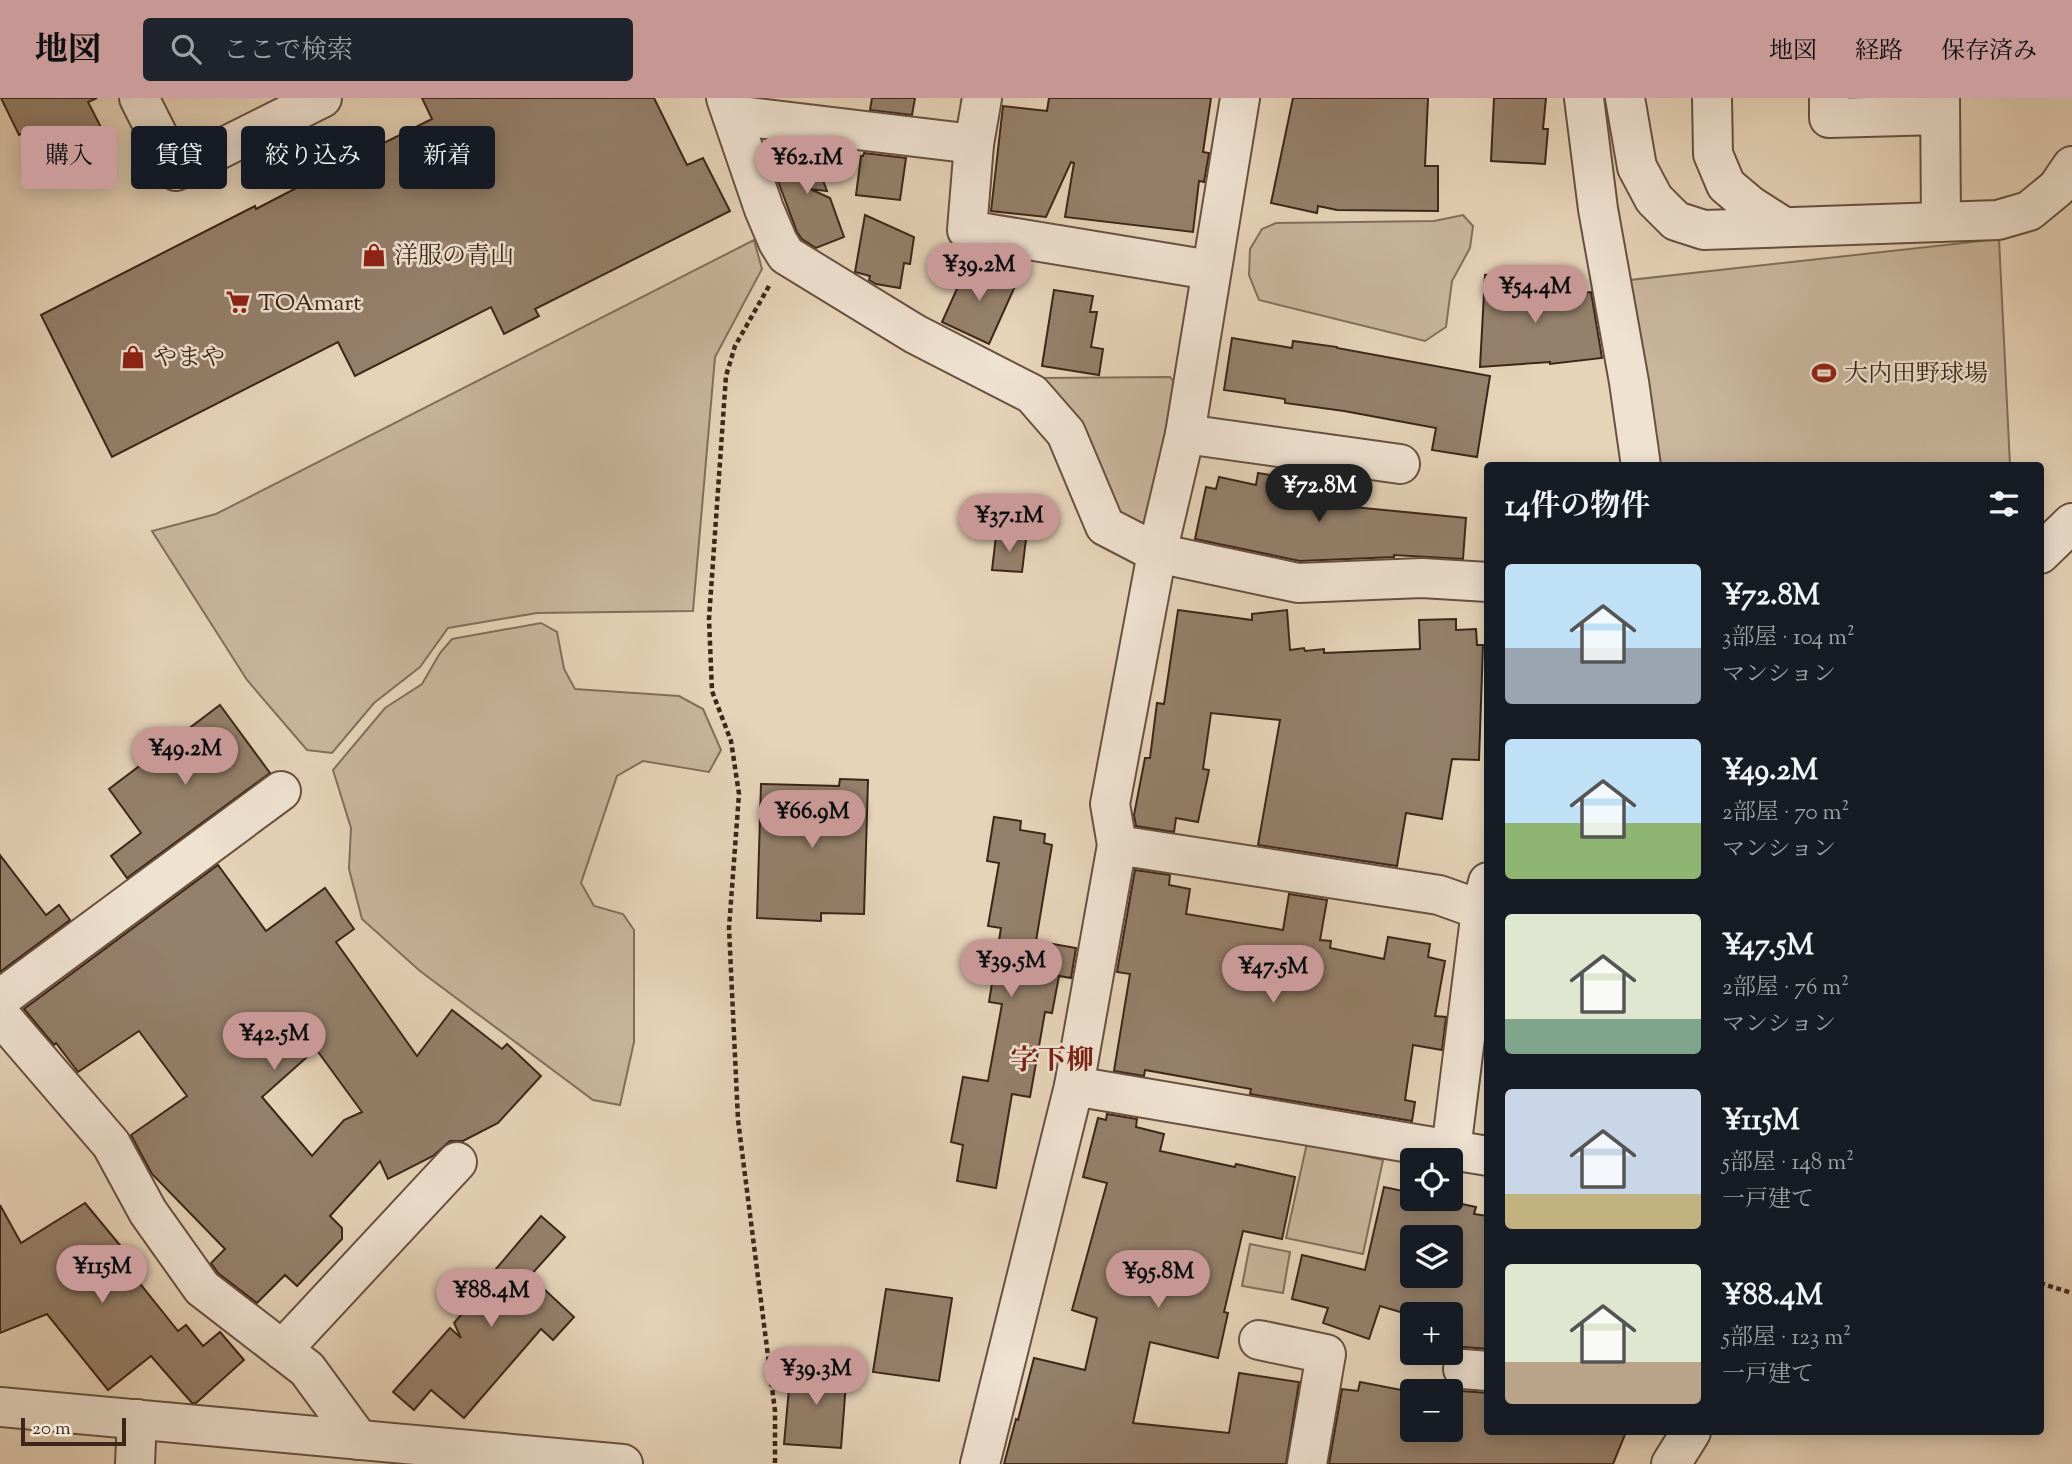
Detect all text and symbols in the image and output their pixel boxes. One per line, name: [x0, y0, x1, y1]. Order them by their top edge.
search box: [143, 18, 633, 81]
text: 地図: [35, 28, 101, 76]
icon: search: [167, 30, 205, 68]
text: ここで検索: [223, 33, 353, 70]
text: 地図: [1769, 35, 1817, 69]
text: 経路: [1855, 35, 1903, 69]
text: 保存済み: [1941, 35, 2037, 69]
chip: 購入: [21, 126, 117, 189]
chip: 賃貸: [131, 126, 227, 189]
chip: 絞り込み: [241, 126, 385, 189]
chip: 新着: [399, 126, 495, 189]
pin: ¥62.1M: [750, 136, 864, 196]
text: ¥62.1M: [771, 142, 843, 175]
place label: 洋服の青山: [394, 240, 514, 274]
shop icon: 洋服の青山: [360, 241, 388, 269]
pin: ¥39.2M: [922, 244, 1036, 303]
text: ¥39.2M: [943, 249, 1015, 282]
pin: ¥54.4M: [1478, 266, 1592, 325]
text: ¥54.4M: [1499, 271, 1571, 304]
place label: TOAmart: [258, 287, 361, 321]
supermarket icon: TOAmart: [224, 288, 252, 316]
place label: やまや: [153, 342, 225, 376]
shop icon: やまや: [119, 343, 147, 371]
place label: 大内田野球場: [1844, 358, 1988, 392]
sports icon: 大内田野球場: [1810, 359, 1838, 387]
pin: ¥72.8M: [1262, 464, 1376, 524]
text: ¥72.8M: [1281, 470, 1357, 503]
icon: filters: [1985, 485, 2023, 523]
text: 14件の物件: [1505, 486, 1650, 529]
pin: ¥37.1M: [952, 494, 1066, 554]
text: ¥37.1M: [974, 500, 1044, 533]
text: ¥72.8M: [1722, 575, 1820, 618]
icon: home: [1561, 592, 1645, 676]
text: 3部屋 · 104 m²: [1722, 622, 1855, 655]
text: マンション: [1722, 659, 1836, 692]
pin: ¥49.2M: [128, 728, 242, 787]
text: ¥49.2M: [148, 733, 222, 766]
text: ¥49.2M: [1722, 750, 1818, 793]
icon: home: [1561, 767, 1645, 851]
pin: ¥66.9M: [755, 790, 869, 850]
text: ¥66.9M: [774, 796, 850, 829]
text: 2部屋 · 70 m²: [1722, 797, 1849, 830]
text: マンション: [1722, 834, 1836, 867]
text: ¥47.5M: [1722, 925, 1814, 968]
pin: ¥39.5M: [954, 940, 1068, 999]
icon: home: [1561, 942, 1645, 1026]
text: ¥39.5M: [976, 945, 1046, 978]
pin: ¥47.5M: [1216, 946, 1330, 1005]
text: ¥47.5M: [1238, 951, 1308, 984]
text: 2部屋 · 76 m²: [1722, 972, 1849, 1005]
text: マンション: [1722, 1009, 1836, 1042]
pin: ¥42.5M: [217, 1012, 331, 1072]
text: ¥42.5M: [239, 1018, 309, 1051]
district label: 字下柳: [1010, 1042, 1094, 1082]
text: ¥115M: [1722, 1100, 1800, 1143]
icon: home: [1561, 1117, 1645, 1201]
text: 5部屋 · 148 m²: [1722, 1147, 1854, 1180]
map controls: [1400, 1148, 1463, 1442]
button: locate: [1400, 1148, 1463, 1211]
text: 一戸建て: [1722, 1184, 1814, 1217]
button: layers: [1400, 1225, 1463, 1288]
pin: ¥115M: [53, 1246, 151, 1305]
pin: ¥95.8M: [1101, 1250, 1215, 1310]
text: ¥115M: [72, 1251, 132, 1284]
text: ¥95.8M: [1122, 1256, 1194, 1289]
pin: ¥88.4M: [434, 1270, 548, 1329]
text: ¥88.4M: [452, 1275, 530, 1308]
text: ¥88.4M: [1722, 1275, 1823, 1318]
icon: home: [1561, 1292, 1645, 1376]
button: +: [1400, 1302, 1463, 1365]
text: 5部屋 · 123 m²: [1722, 1322, 1851, 1355]
pin: ¥39.3M: [759, 1348, 873, 1407]
text: ¥39.3M: [780, 1353, 852, 1386]
text: 一戸建て: [1722, 1359, 1814, 1392]
button: −: [1400, 1379, 1463, 1442]
scale bar: [21, 1415, 126, 1447]
text: 20 m: [32, 1416, 71, 1443]

